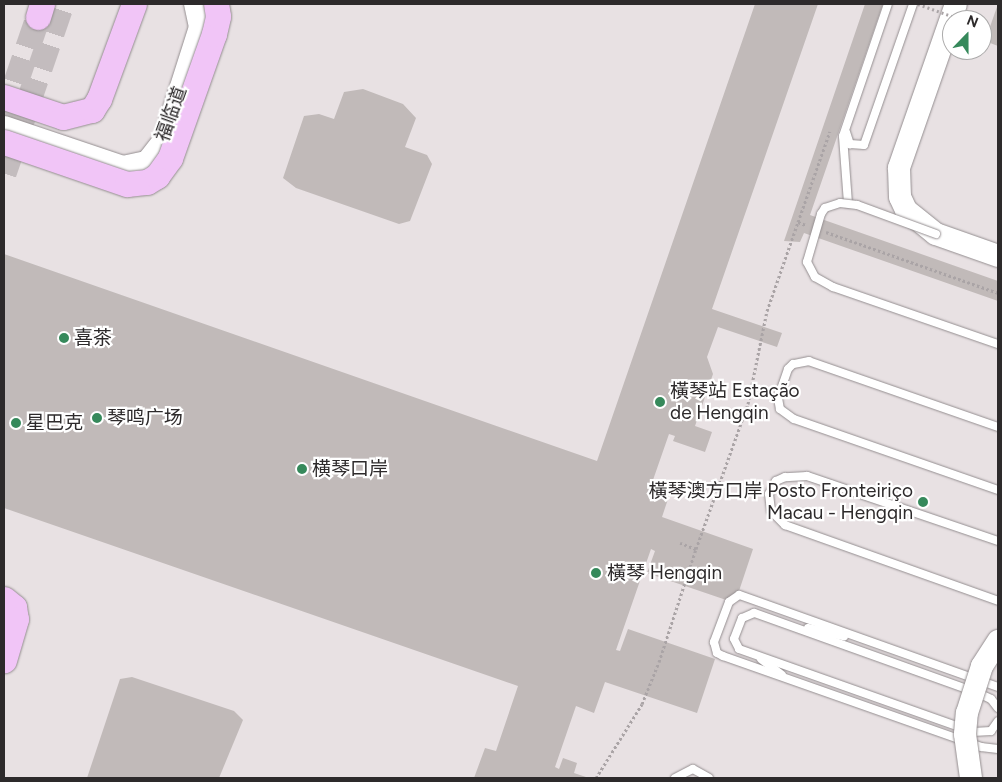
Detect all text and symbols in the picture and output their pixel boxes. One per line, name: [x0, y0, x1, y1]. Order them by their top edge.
north arrow: [942, 10, 992, 60]
text: N: [964, 12, 981, 31]
street label: 福临道: [151, 83, 191, 145]
place label: 喜茶: [74, 327, 112, 349]
marker: 喜茶: [58, 332, 70, 344]
place label: 橫琴站 Estação de Hengqin: [670, 380, 800, 424]
marker: 橫琴站 Estação de Hengqin: [654, 396, 666, 408]
place label: 琴鸣广场: [107, 407, 183, 429]
place label: 星巴克: [26, 412, 83, 434]
marker: 琴鸣广场: [91, 412, 103, 424]
marker: 星巴克: [10, 417, 22, 429]
place label: 横琴口岸: [312, 458, 388, 480]
marker: 横琴口岸: [296, 463, 308, 475]
place label: 橫琴澳方口岸 Posto Fronteiriço Macau - Hengqin: [649, 480, 913, 524]
marker: 橫琴澳方口岸 Posto Fronteiriço Macau - Hengqin: [917, 496, 929, 508]
place label: 橫琴 Hengqin: [607, 562, 722, 584]
marker: 橫琴 Hengqin: [589, 566, 603, 580]

